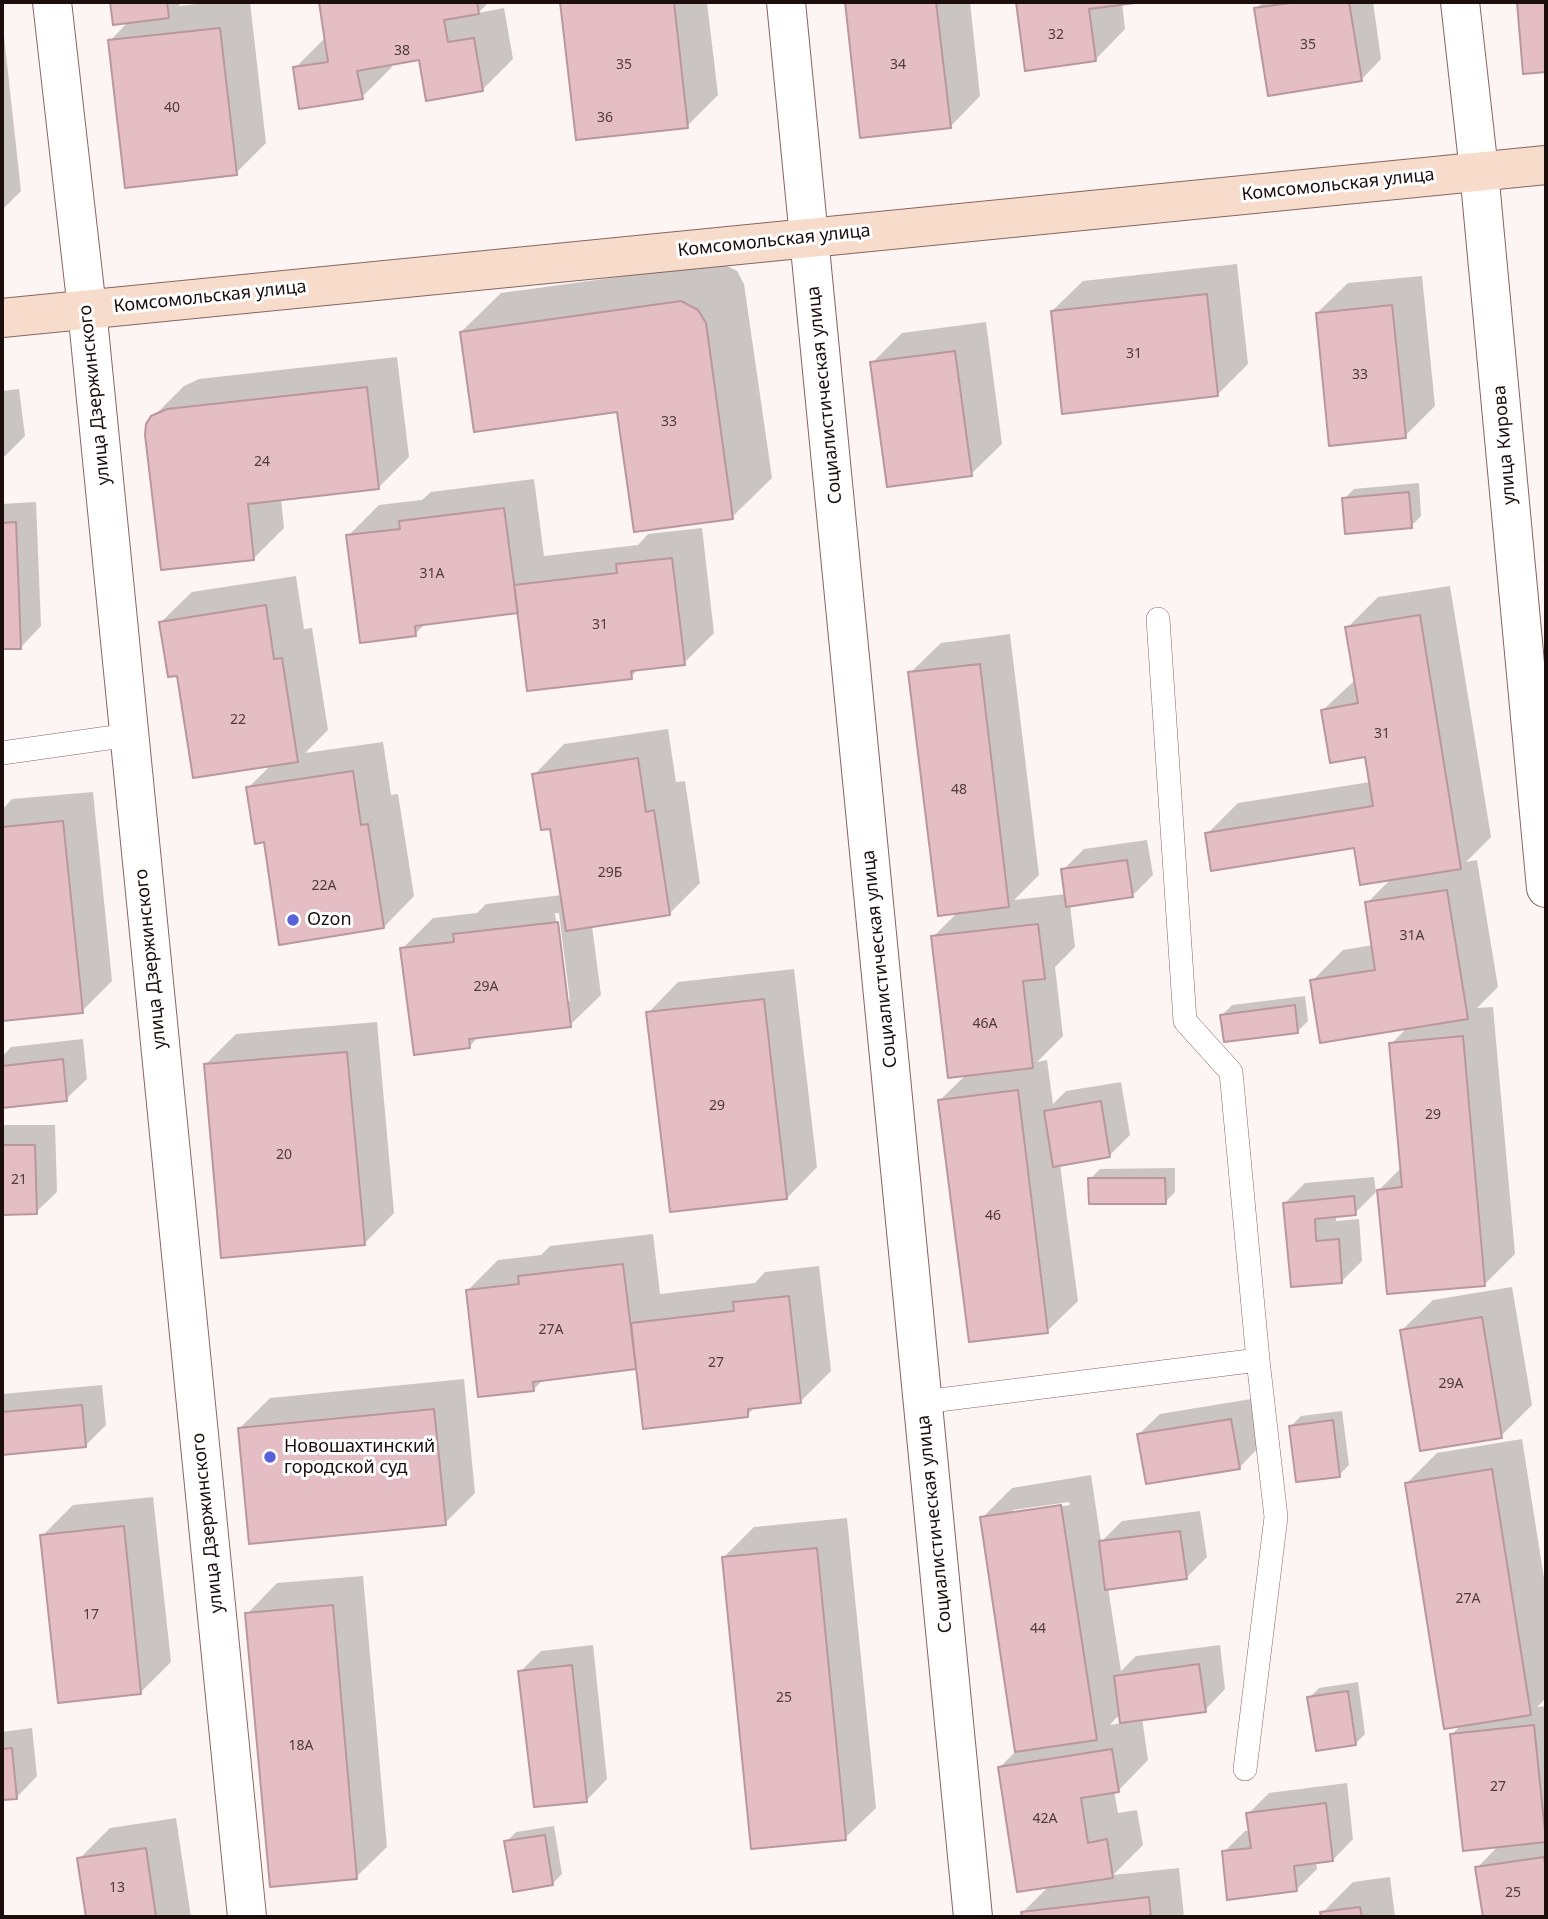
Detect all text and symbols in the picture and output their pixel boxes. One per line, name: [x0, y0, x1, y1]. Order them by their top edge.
house number: 32: [1048, 27, 1064, 43]
house number: 35: [1300, 37, 1316, 53]
house number: 38: [394, 43, 410, 59]
house number: 35: [616, 57, 632, 73]
house number: 34: [890, 57, 906, 73]
house number: 40: [164, 100, 180, 116]
house number: 36: [597, 110, 613, 126]
street label: Комсомольская улица: [1240, 164, 1436, 206]
street label: Комсомольская улица: [676, 220, 872, 262]
street label: Комсомольская улица: [112, 276, 308, 318]
street label: Социалистическая улица: [803, 285, 847, 505]
street label: улица Дзержинского: [75, 304, 115, 486]
house number: 31: [1126, 346, 1142, 362]
house number: 33: [1352, 367, 1368, 383]
street label: улица Кирова: [1489, 384, 1521, 506]
house number: 33: [661, 414, 677, 430]
house number: 24: [254, 454, 270, 470]
house number: 31А: [420, 566, 444, 582]
house number: 31: [592, 617, 608, 633]
house number: 22: [230, 712, 246, 728]
house number: 31: [1374, 726, 1390, 742]
house number: 48: [951, 782, 967, 798]
street label: Социалистическая улица: [858, 849, 902, 1069]
house number: 29Б: [598, 865, 622, 881]
street label: улица Дзержинского: [131, 868, 171, 1050]
house number: 22А: [312, 878, 336, 894]
place label: Ozon: [307, 909, 352, 931]
marker: Ozon: [285, 912, 301, 928]
house number: 31А: [1400, 928, 1424, 944]
house number: 29А: [474, 979, 498, 995]
house number: 46А: [973, 1016, 997, 1032]
house number: 29: [709, 1098, 725, 1114]
house number: 29: [1425, 1107, 1441, 1123]
house number: 20: [276, 1147, 292, 1163]
house number: 21: [11, 1172, 27, 1188]
house number: 46: [985, 1208, 1001, 1224]
house number: 27А: [539, 1322, 563, 1338]
house number: 27: [708, 1355, 724, 1371]
house number: 29А: [1439, 1376, 1463, 1392]
street label: Социалистическая улица: [913, 1414, 957, 1634]
street label: улица Дзержинского: [188, 1432, 228, 1614]
place label: Новошахтинский городской суд: [284, 1436, 435, 1478]
marker: Новошахтинский городской суд: [262, 1449, 278, 1465]
house number: 27А: [1456, 1591, 1480, 1607]
house number: 17: [83, 1607, 99, 1623]
house number: 44: [1030, 1621, 1046, 1637]
house number: 25: [776, 1690, 792, 1706]
house number: 18А: [289, 1738, 313, 1754]
house number: 27: [1490, 1779, 1506, 1795]
house number: 42А: [1033, 1811, 1057, 1827]
house number: 13: [109, 1880, 125, 1896]
house number: 25: [1505, 1885, 1521, 1901]

